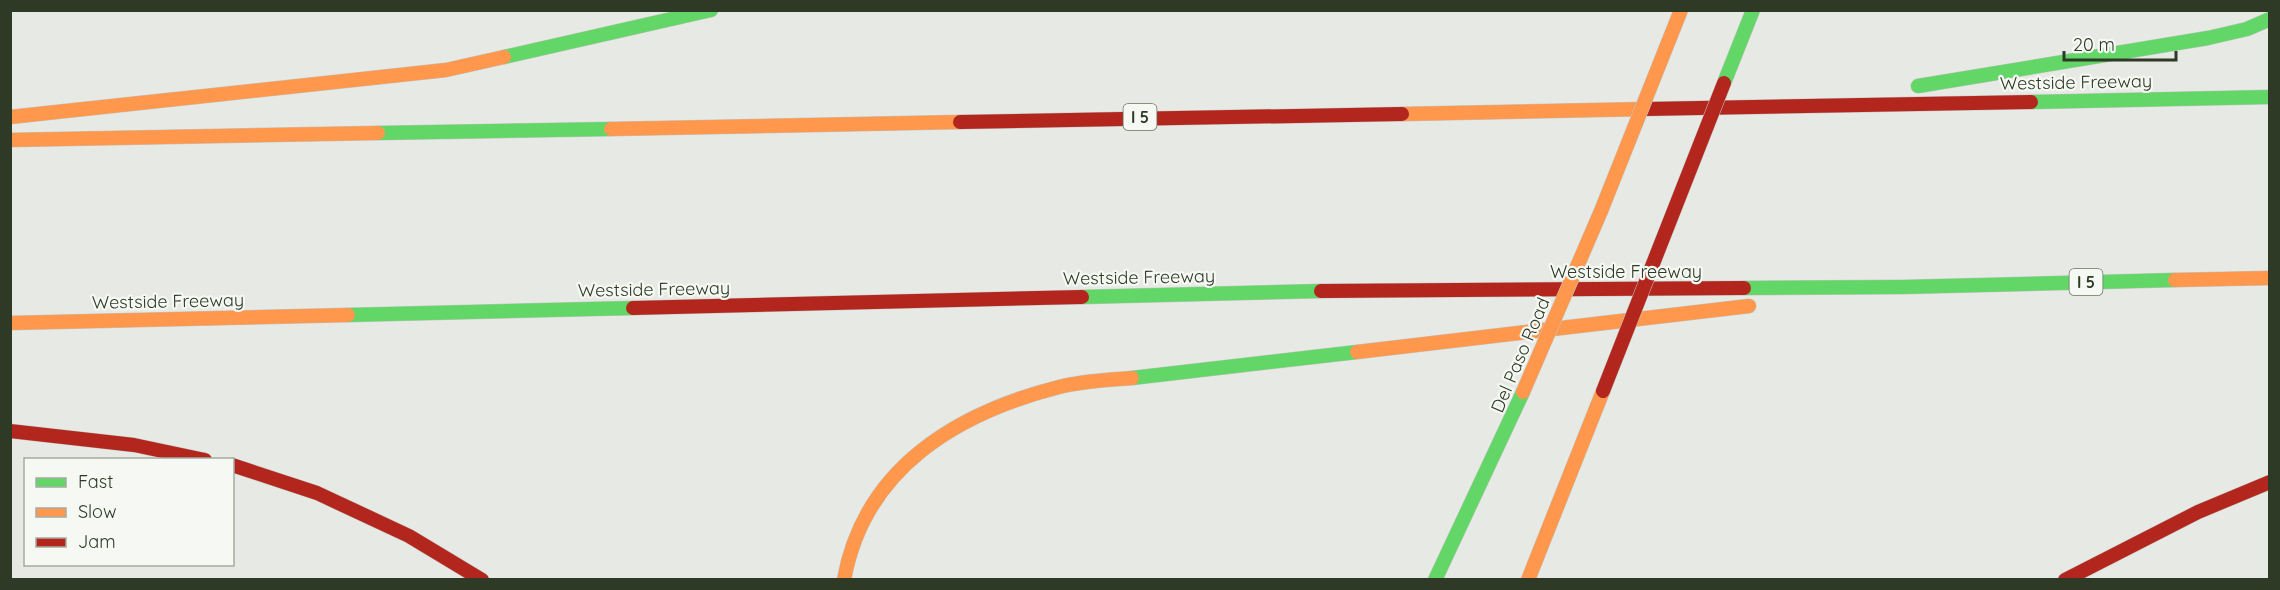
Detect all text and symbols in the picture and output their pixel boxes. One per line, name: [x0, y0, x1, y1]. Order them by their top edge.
scale bar: [2064, 24, 2176, 62]
text: 20 m: [2073, 33, 2115, 56]
street label: Westside Freeway: [2000, 69, 2152, 95]
road number: I 5: [1124, 104, 1156, 130]
street label: Westside Freeway: [1550, 260, 1702, 283]
street label: Westside Freeway: [1063, 264, 1215, 290]
road number: I 5: [2070, 269, 2102, 295]
street label: Westside Freeway: [578, 276, 730, 302]
street label: Westside Freeway: [92, 288, 244, 314]
street label: Del Paso Road: [1485, 294, 1555, 416]
legend: [24, 458, 234, 566]
text: Fast: [78, 470, 113, 493]
text: Slow: [78, 500, 116, 523]
text: Jam: [78, 530, 116, 553]

